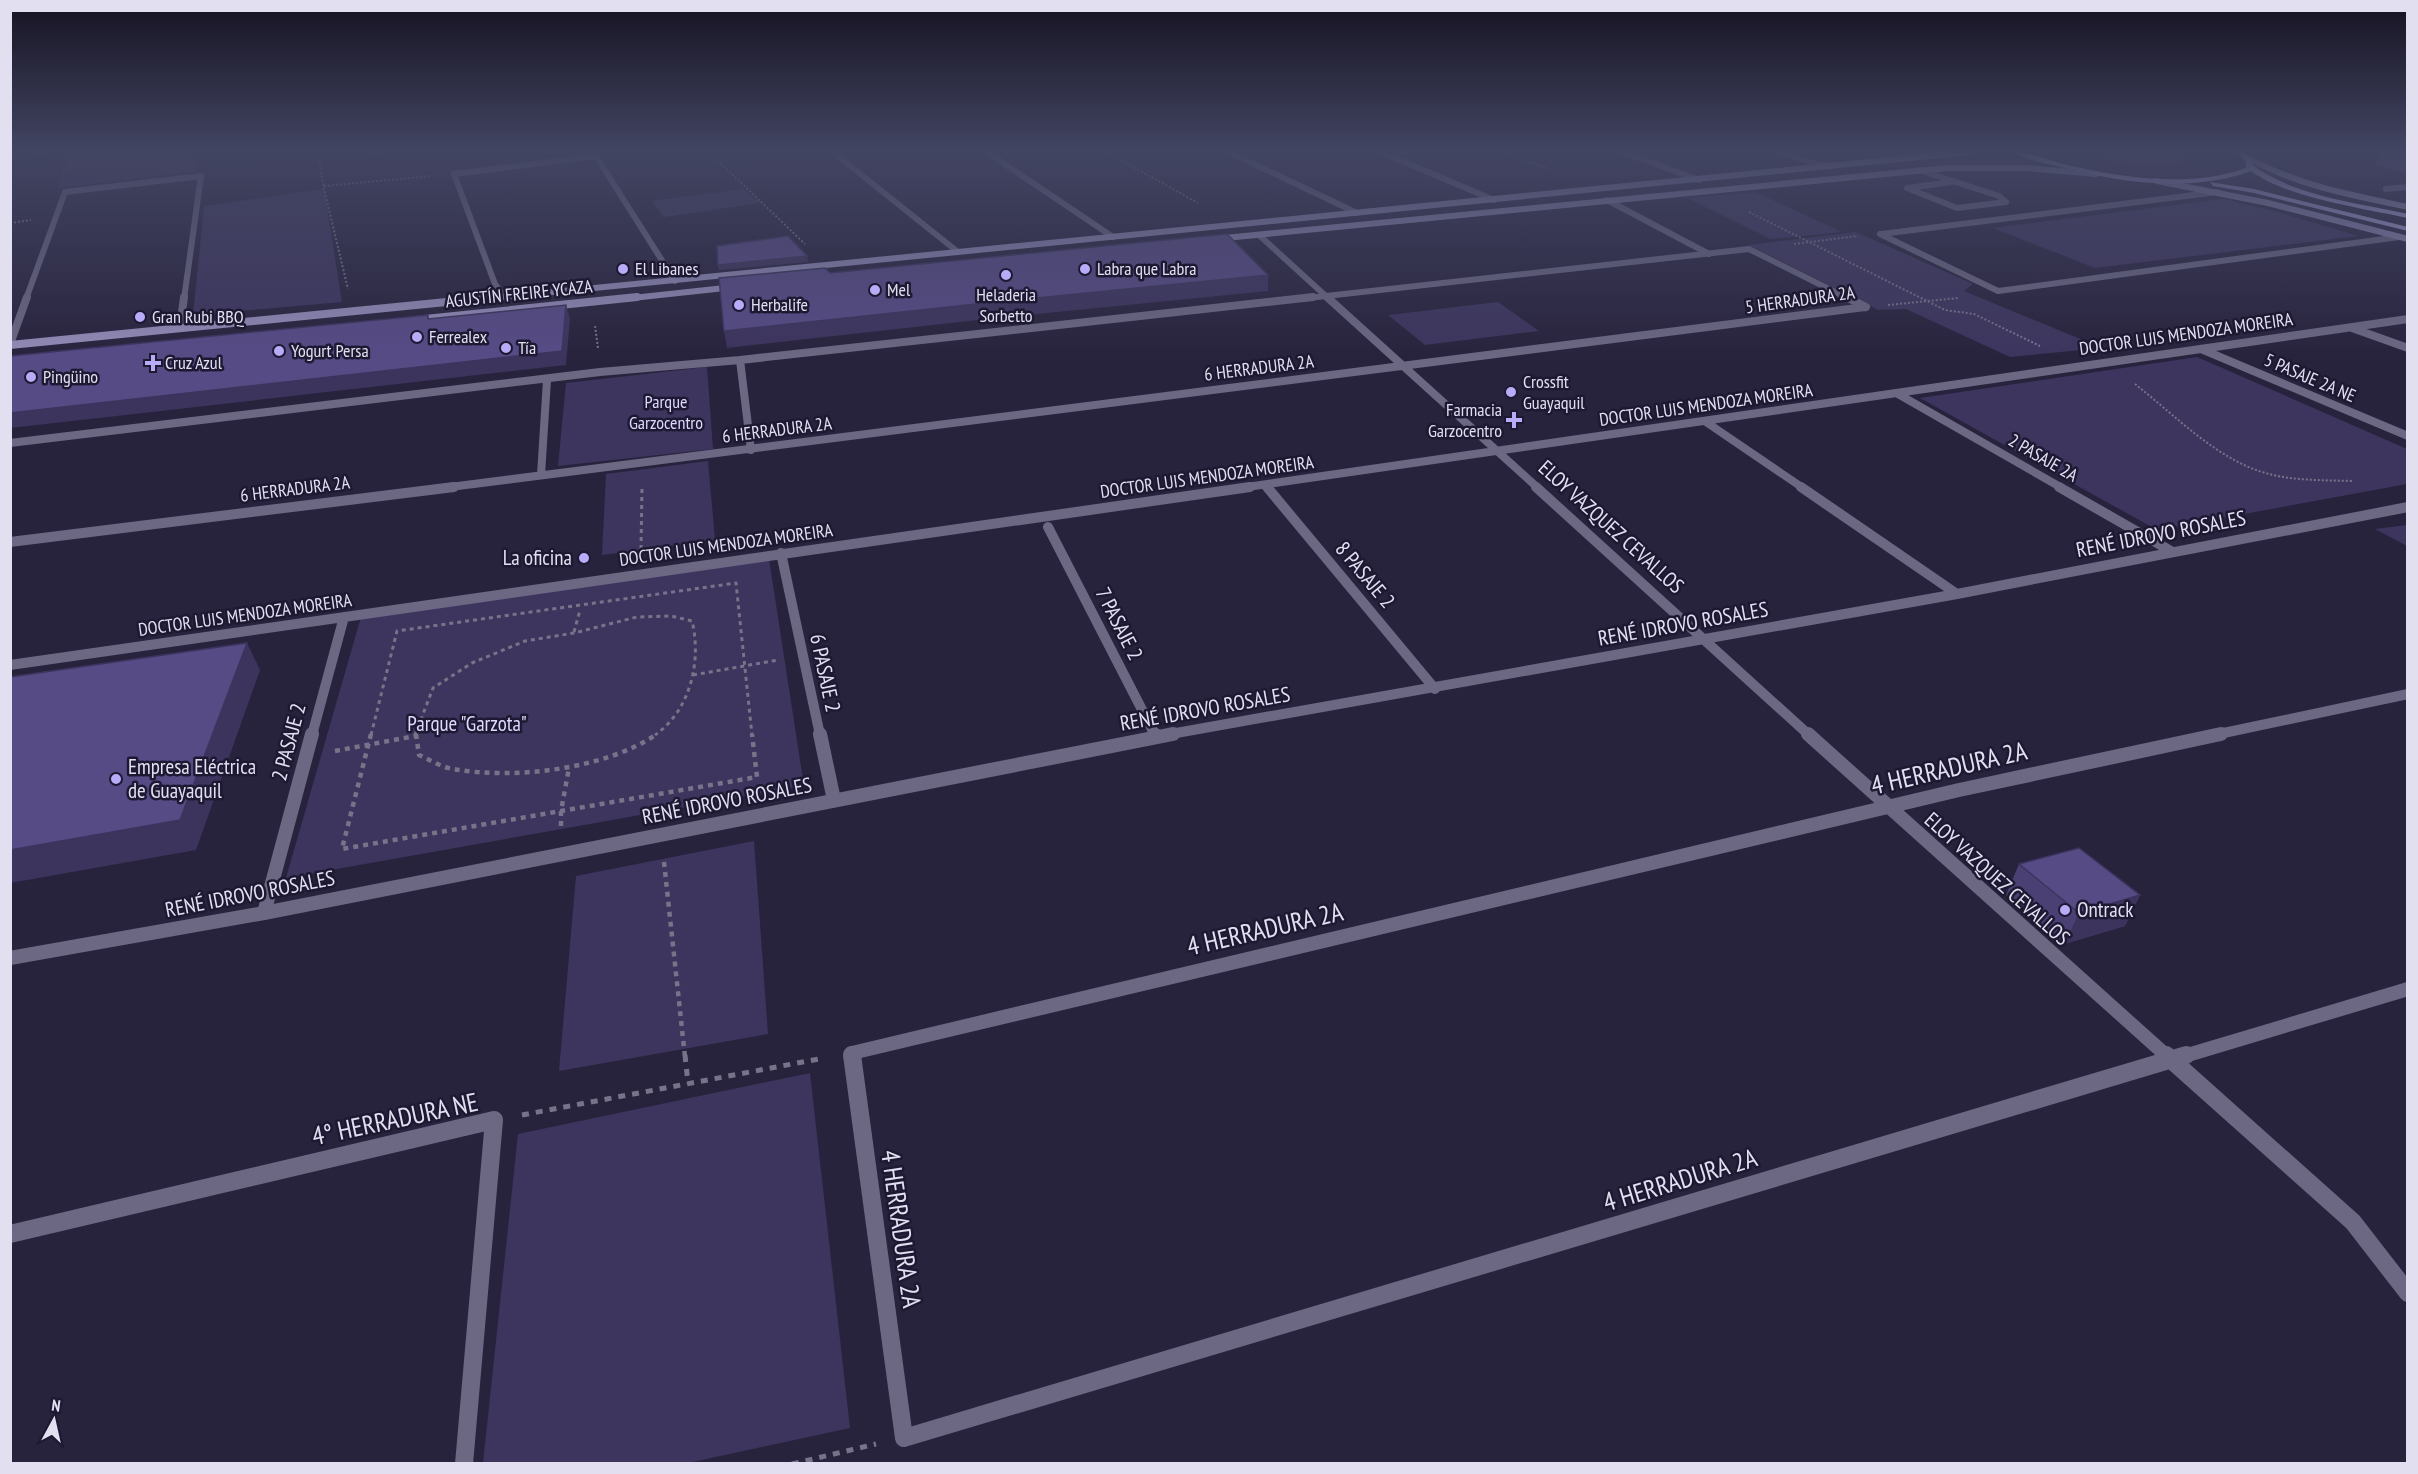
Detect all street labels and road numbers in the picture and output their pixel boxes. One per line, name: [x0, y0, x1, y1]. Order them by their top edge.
street label: AGUSTÍN FREIRE YCAZA: [444, 274, 594, 313]
street label: 5 HERRADURA 2A: [1744, 280, 1857, 319]
street label: DOCTOR LUIS MENDOZA MOREIRA: [2078, 307, 2295, 360]
street label: 5 PASAJE 2A NE: [2261, 348, 2359, 407]
street label: 6 HERRADURA 2A: [1203, 349, 1315, 386]
street label: DOCTOR LUIS MENDOZA MOREIRA: [1598, 378, 1815, 431]
street label: 6 HERRADURA 2A: [721, 411, 833, 448]
street label: 2 PASAJE 2A: [2004, 429, 2082, 487]
street label: DOCTOR LUIS MENDOZA MOREIRA: [1099, 450, 1316, 503]
street label: ELOY VAZQUEZ CEVALLOS: [1533, 454, 1690, 599]
street label: 6 HERRADURA 2A: [239, 470, 351, 507]
street label: RENÉ IDROVO ROSALES: [2074, 504, 2248, 563]
street label: DOCTOR LUIS MENDOZA MOREIRA: [618, 518, 835, 571]
street label: 8 PASAJE 2: [1330, 536, 1401, 614]
street label: 7 PASAJE 2: [1090, 583, 1149, 665]
street label: DOCTOR LUIS MENDOZA MOREIRA: [137, 588, 354, 641]
street label: RENÉ IDROVO ROSALES: [1596, 595, 1770, 652]
street label: 6 PASAJE 2: [804, 631, 847, 714]
street label: RENÉ IDROVO ROSALES: [1118, 680, 1292, 737]
street label: 2 PASAJE 2: [265, 700, 312, 784]
street label: 4 HERRADURA 2A: [1868, 733, 2031, 801]
street label: RENÉ IDROVO ROSALES: [640, 771, 814, 830]
street label: ELOY VAZQUEZ CEVALLOS: [1919, 806, 2076, 951]
street label: RENÉ IDROVO ROSALES: [163, 864, 337, 923]
street label: 4 HERRADURA 2A: [1184, 894, 1347, 962]
street label: 4° HERRADURA NE: [309, 1085, 481, 1152]
street label: 4 HERRADURA 2A: [1599, 1140, 1761, 1219]
street label: 4 HERRADURA 2A: [874, 1148, 929, 1311]

